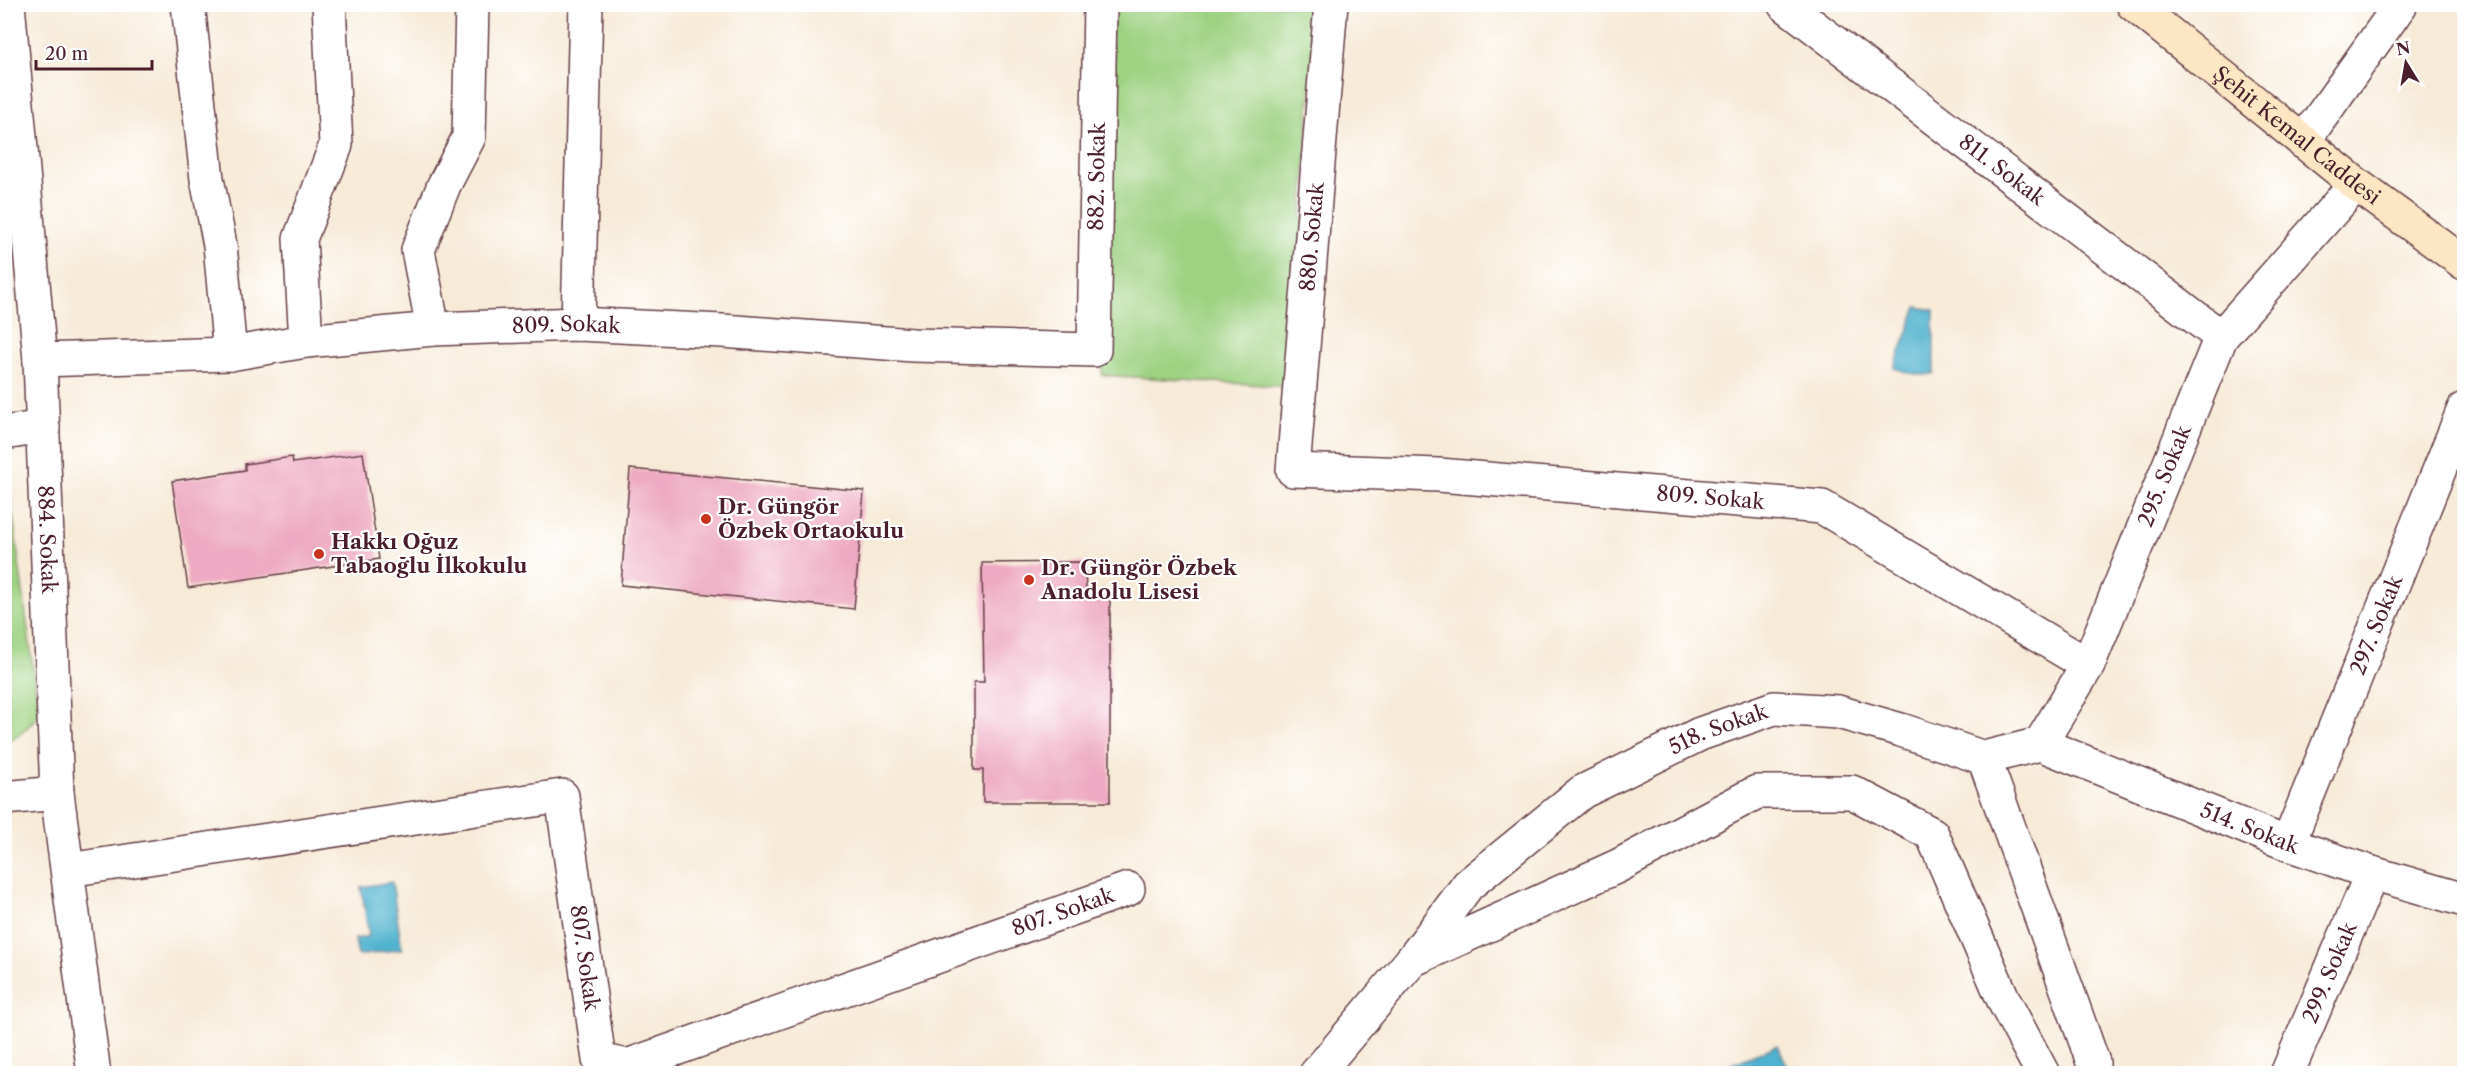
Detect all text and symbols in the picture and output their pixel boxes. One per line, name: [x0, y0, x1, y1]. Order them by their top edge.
scale bar: [36, 33, 152, 71]
north arrow: [2376, 33, 2436, 93]
text: N: [2394, 37, 2412, 59]
text: 20 m: [45, 43, 89, 65]
street label: Şehit Kemal Caddesi: [2208, 61, 2385, 210]
street label: 882. Sokak: [1083, 121, 1110, 231]
street label: 811. Sokak: [1954, 129, 2051, 211]
street label: 880. Sokak: [1294, 181, 1329, 292]
street label: 809. Sokak: [511, 311, 622, 338]
street label: 295. Sokak: [2132, 421, 2196, 530]
street label: 809. Sokak: [1655, 480, 1766, 514]
street label: 884. Sokak: [33, 485, 62, 595]
place label: Dr. Güngör Özbek Ortaokulu: [718, 494, 904, 543]
marker: Dr. Güngör Özbek Ortaokulu: [699, 512, 713, 526]
place label: Hakkı Oğuz Tabaoğlu İlkokulu: [331, 529, 528, 578]
marker: Hakkı Oğuz Tabaoğlu İlkokulu: [312, 547, 326, 561]
place label: Dr. Güngör Özbek Anadolu Lisesi: [1040, 555, 1238, 604]
street label: 297. Sokak: [2345, 571, 2408, 678]
marker: Dr. Güngör Özbek Anadolu Lisesi: [1022, 573, 1036, 587]
street label: 518. Sokak: [1664, 698, 1772, 759]
street label: 514. Sokak: [2197, 797, 2303, 859]
street label: 807. Sokak: [1008, 882, 1118, 941]
street label: 807. Sokak: [565, 903, 605, 1013]
street label: 299. Sokak: [2297, 917, 2362, 1027]

